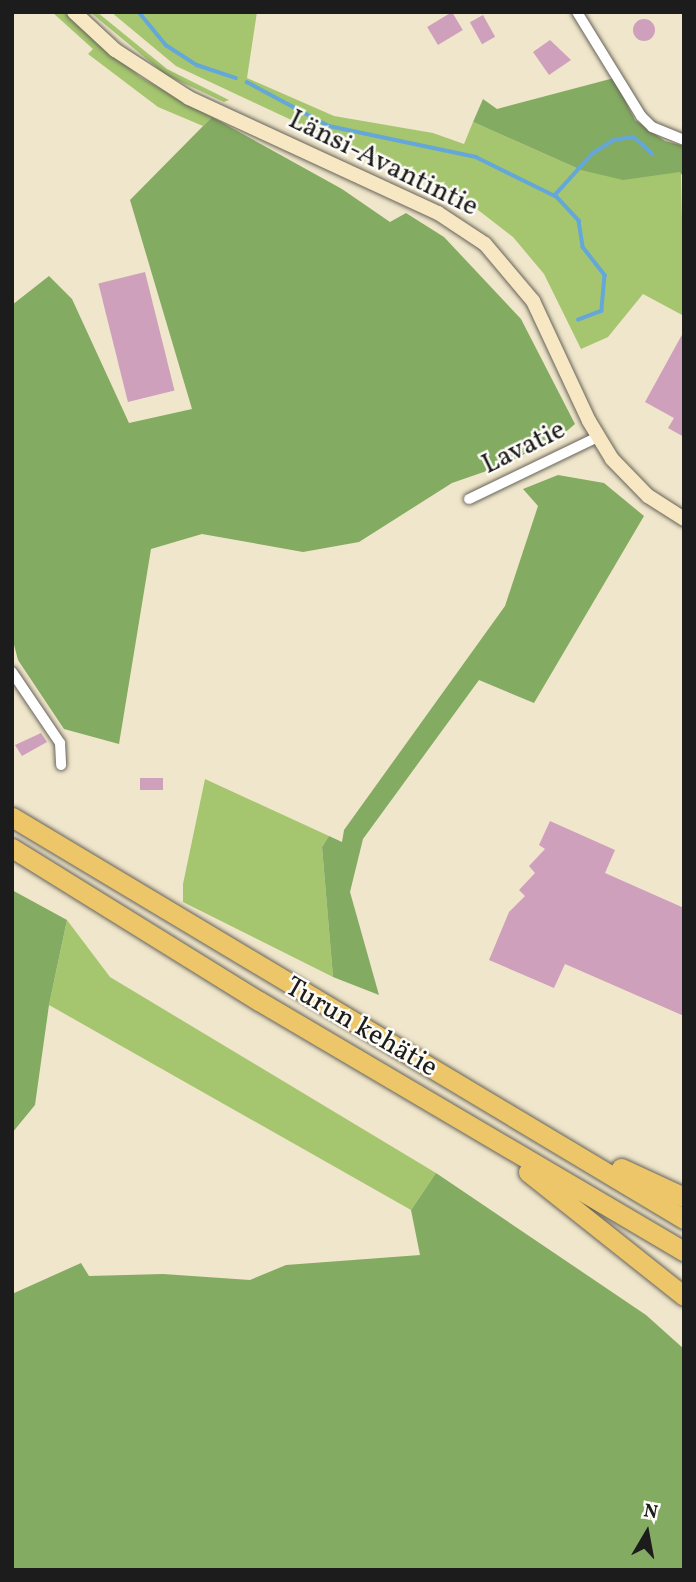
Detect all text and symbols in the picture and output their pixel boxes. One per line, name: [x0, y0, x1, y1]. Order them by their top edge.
street label: Länsi-Avantintie: [283, 104, 483, 224]
street label: Lavatie: [477, 413, 571, 483]
street label: Turun kehätie: [279, 971, 443, 1085]
north arrow: [612, 1498, 682, 1568]
text: N: [642, 1498, 660, 1526]

